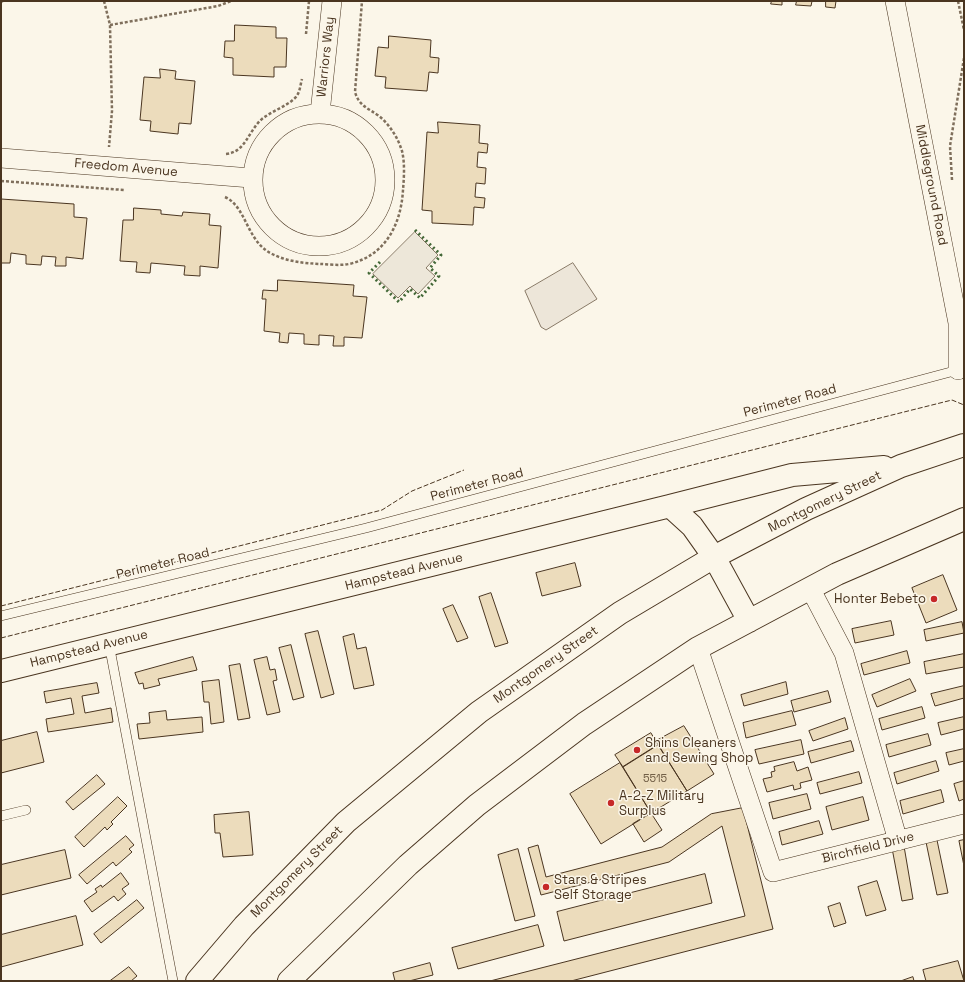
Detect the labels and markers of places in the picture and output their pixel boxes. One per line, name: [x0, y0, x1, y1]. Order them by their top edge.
place label: Honter Bebeto: [834, 591, 926, 607]
marker: Honter Bebeto: [929, 594, 939, 604]
place label: Shins Cleaners and Sewing Shop: [645, 735, 753, 766]
marker: Shins Cleaners and Sewing Shop: [632, 745, 642, 755]
place label: A-2-Z Military Surplus: [619, 788, 704, 819]
marker: A-2-Z Military Surplus: [606, 798, 616, 808]
place label: Stars & Stripes Self Storage: [554, 872, 646, 903]
marker: Stars & Stripes Self Storage: [541, 882, 551, 892]

